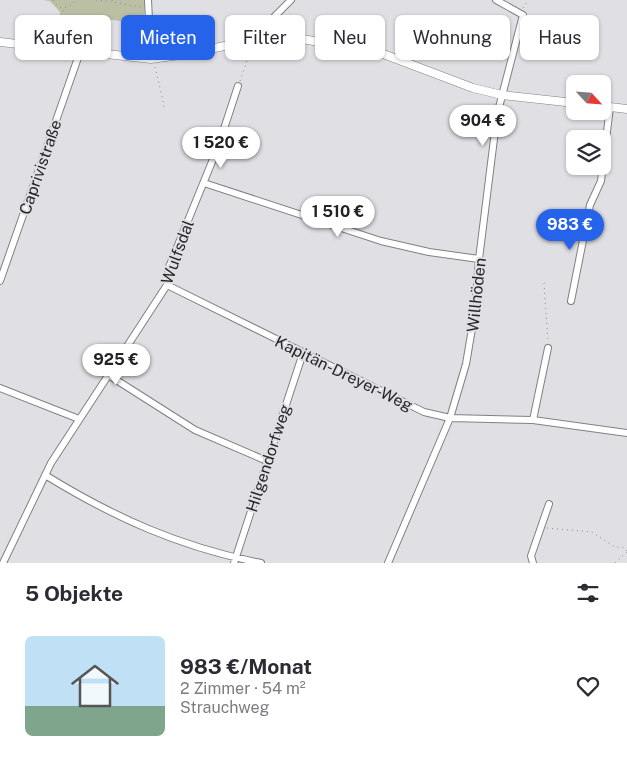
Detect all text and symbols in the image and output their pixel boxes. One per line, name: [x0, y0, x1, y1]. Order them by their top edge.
chip: Kaufen: [15, 15, 111, 60]
chip: Mieten: [121, 15, 215, 60]
chip: Filter: [225, 15, 305, 60]
chip: Neu: [315, 15, 385, 60]
chip: Wohnung: [395, 15, 510, 60]
chip: Haus: [520, 15, 599, 60]
north arrow: [566, 75, 611, 120]
map controls: [566, 75, 611, 175]
pin: 904 €: [448, 104, 518, 147]
text: 904 €: [460, 111, 506, 130]
street label: Caprivistraße: [15, 117, 66, 217]
pin: 1 520 €: [175, 126, 267, 169]
button: layers: [566, 130, 611, 175]
text: 1 520 €: [193, 133, 249, 152]
pin: 1 510 €: [292, 196, 384, 238]
text: 1 510 €: [312, 202, 364, 221]
pin: 983 €: [535, 208, 605, 251]
text: 983 €: [547, 215, 593, 234]
street label: Wulfsdal: [157, 217, 198, 287]
street label: Willhöden: [463, 257, 490, 333]
street label: Kapitän-Dreyer-Weg: [272, 332, 416, 415]
pin: 925 €: [81, 344, 151, 386]
text: 925 €: [93, 350, 139, 369]
street label: Hilgendorfweg: [242, 402, 295, 514]
icon: filters: [574, 579, 602, 607]
text: 5 Objekte: [25, 581, 123, 606]
text: 983 €/Monat: [180, 654, 312, 679]
icon: home: [65, 656, 125, 716]
icon: heart: [574, 672, 602, 700]
text: 2 Zimmer · 54 m²: [180, 679, 306, 698]
text: Strauchweg: [180, 698, 270, 717]

